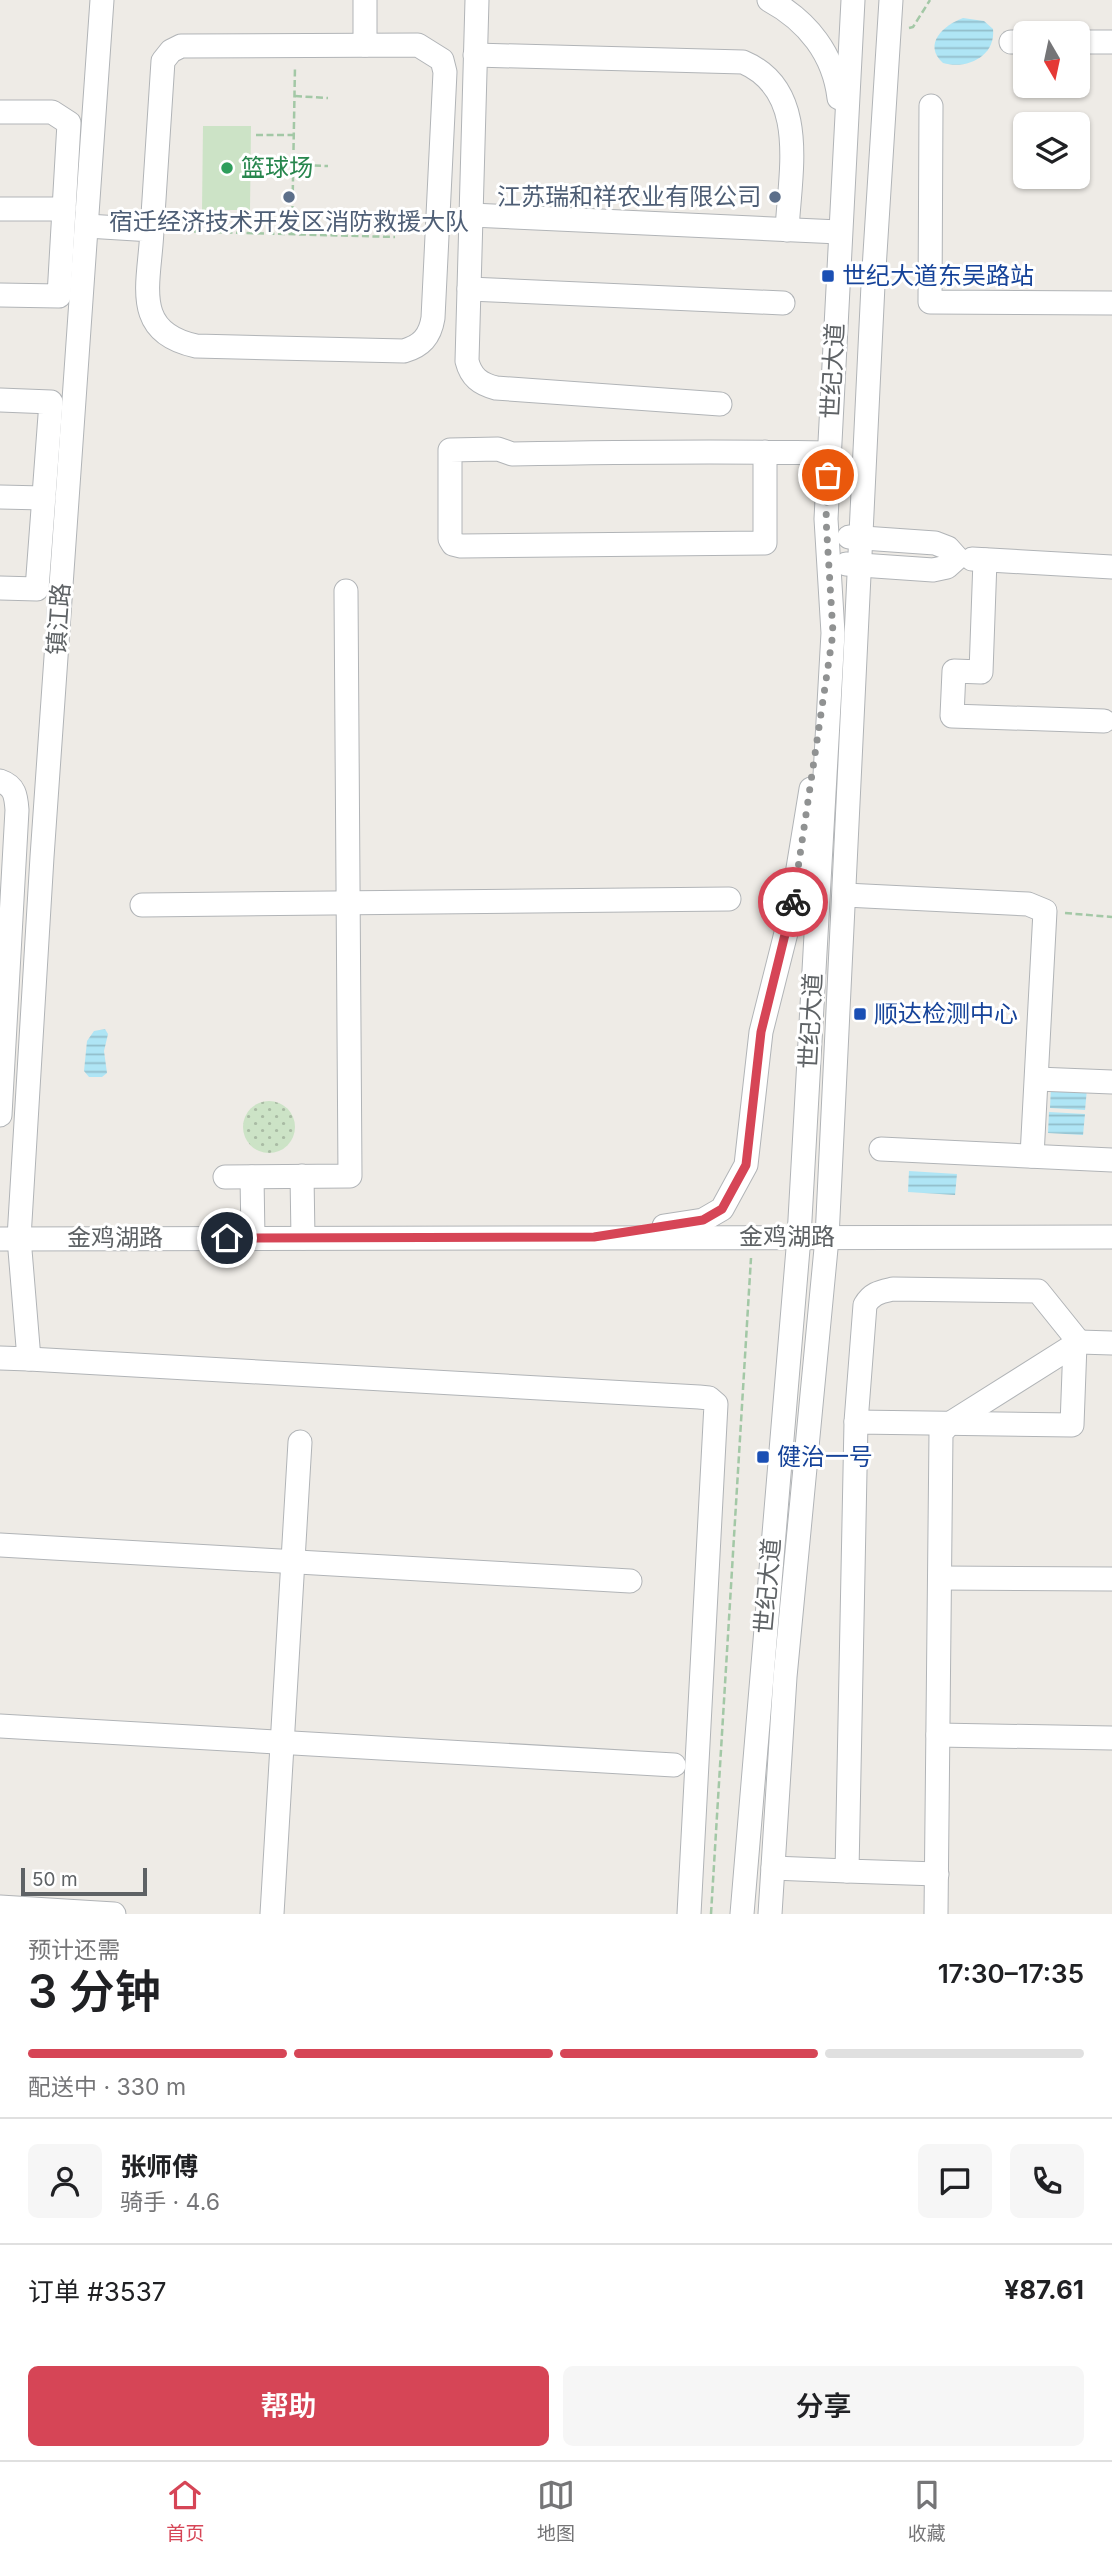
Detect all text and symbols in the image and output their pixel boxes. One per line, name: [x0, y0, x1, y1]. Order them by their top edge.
north arrow: [1013, 21, 1090, 98]
map controls: [1013, 21, 1090, 189]
button: layers: [1013, 112, 1090, 189]
place label: 篮球场: [241, 153, 313, 182]
marker: 篮球场: [219, 160, 235, 176]
place label: 江苏瑞和祥农业有限公司: [497, 182, 761, 211]
marker: 宿迁经济技术开发区消防救援大队: [281, 189, 297, 205]
marker: 江苏瑞和祥农业有限公司: [767, 189, 783, 205]
place label: 宿迁经济技术开发区消防救援大队: [109, 207, 469, 236]
place label: 世纪大道东吴路站: [842, 261, 1034, 290]
marker: 世纪大道东吴路站: [820, 268, 836, 284]
street label: 世纪大道: [816, 322, 849, 420]
pin: [798, 445, 858, 505]
icon: bag: [809, 456, 847, 494]
street label: 镇江路: [42, 582, 75, 656]
courier: [758, 867, 828, 937]
icon: bike: [774, 883, 812, 921]
street label: 世纪大道: [794, 972, 827, 1070]
place label: 顺达检测中心: [874, 999, 1018, 1028]
marker: 顺达检测中心: [852, 1006, 868, 1022]
pin: [197, 1208, 257, 1268]
icon: home: [208, 1219, 246, 1257]
street label: 金鸡湖路: [739, 1222, 835, 1251]
street label: 金鸡湖路: [67, 1223, 163, 1252]
place label: 健治一号: [777, 1442, 873, 1471]
marker: 健治一号: [755, 1449, 771, 1465]
street label: 世纪大道: [749, 1537, 786, 1635]
scale bar: [21, 1865, 147, 1897]
text: 50 m: [32, 1868, 78, 1891]
text: 预计还需: [28, 1936, 120, 1964]
text: 17:30–17:35: [938, 1958, 1084, 1989]
text: 3 分钟: [28, 1963, 161, 2019]
text: 配送中 · 330 m: [28, 2073, 186, 2101]
button: person: [28, 2144, 102, 2218]
button: chat: [918, 2144, 992, 2218]
button: phone: [1010, 2144, 1084, 2218]
text: 张师傅: [120, 2151, 198, 2182]
text: 骑手 · 4.6: [120, 2188, 220, 2216]
text: ¥87.61: [1004, 2274, 1084, 2305]
text: 订单 #3537: [28, 2276, 166, 2307]
button: 帮助: [28, 2366, 549, 2446]
button: 分享: [563, 2366, 1084, 2446]
tab: 首页: [166, 2476, 204, 2545]
tab: 地图: [537, 2476, 575, 2545]
tab: 收藏: [908, 2476, 946, 2545]

